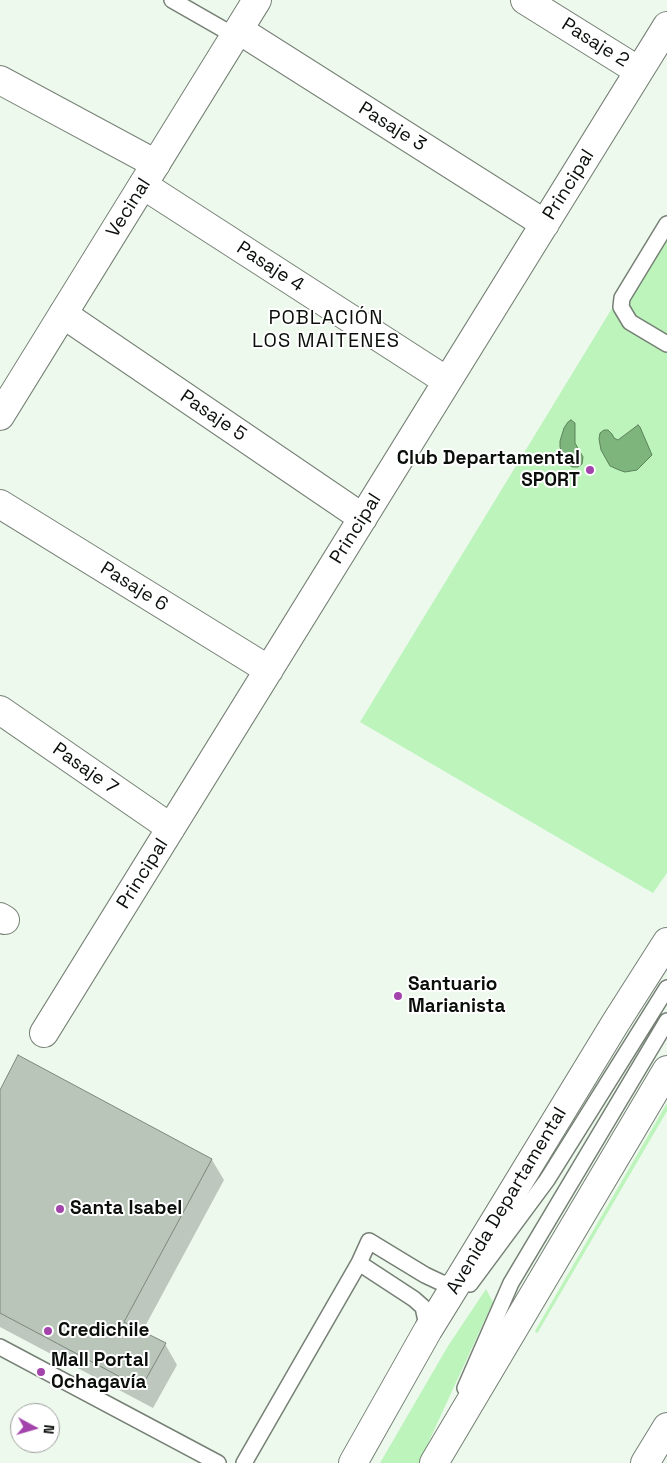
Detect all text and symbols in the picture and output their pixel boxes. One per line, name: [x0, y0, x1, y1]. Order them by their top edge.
street label: Pasaje 2: [557, 13, 633, 73]
street label: Pasaje 3: [354, 97, 430, 157]
street label: Principal: [538, 146, 600, 224]
street label: Vecinal: [102, 174, 156, 242]
street label: Pasaje 4: [232, 237, 308, 297]
district label: POBLACIÓN LOS MAITENES: [251, 307, 401, 354]
street label: Pasaje 5: [175, 386, 251, 446]
place label: Club Departamental SPORT: [397, 448, 580, 492]
marker: Club Departamental SPORT: [584, 464, 596, 476]
street label: Principal: [325, 490, 387, 568]
street label: Pasaje 6: [96, 557, 172, 617]
street label: Pasaje 7: [48, 738, 122, 800]
street label: Principal: [112, 835, 174, 913]
place label: Santuario Marianista: [408, 974, 505, 1018]
marker: Santuario Marianista: [392, 990, 404, 1002]
street label: Avenida Departamental: [442, 1103, 572, 1299]
place label: Santa Isabel: [70, 1198, 182, 1220]
marker: Santa Isabel: [54, 1203, 66, 1215]
place label: Credichile: [58, 1320, 149, 1342]
marker: Credichile: [42, 1325, 54, 1337]
place label: Mall Portal Ochagavía: [51, 1350, 149, 1394]
marker: Mall Portal Ochagavía: [35, 1366, 47, 1378]
north arrow: [10, 1403, 60, 1453]
text: N: [39, 1424, 58, 1435]

